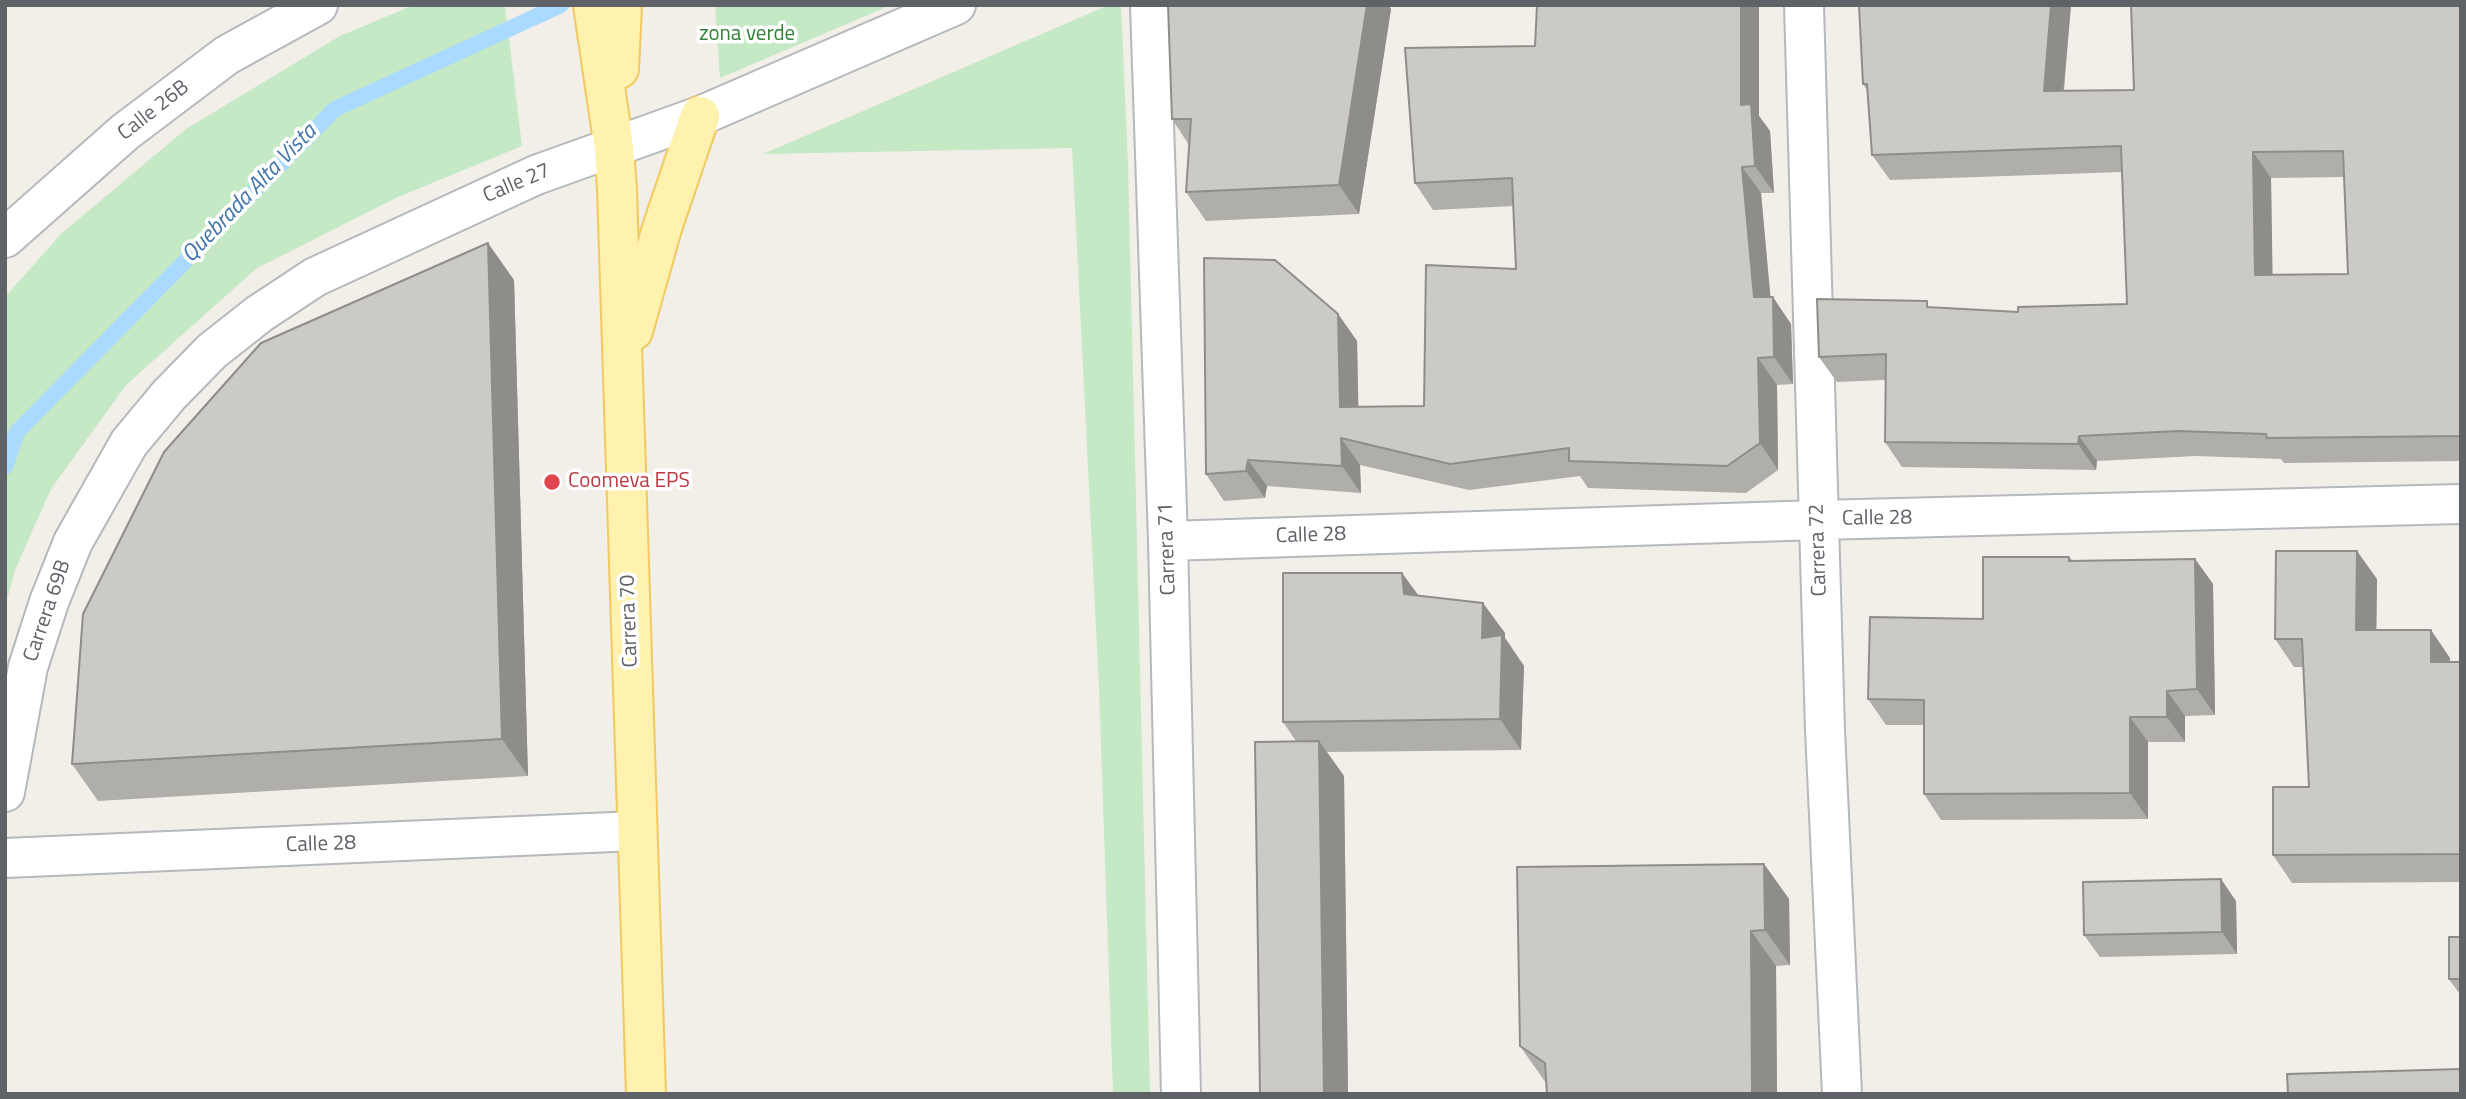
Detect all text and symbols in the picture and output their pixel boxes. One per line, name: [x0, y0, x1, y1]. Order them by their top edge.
park label: zona verde: [699, 22, 795, 48]
street label: Calle 26B: [113, 75, 195, 147]
water label: Quebrada Alta Vista: [177, 119, 323, 269]
street label: Calle 27: [480, 159, 554, 209]
place label: Coomeva EPS: [568, 469, 690, 495]
marker: Coomeva EPS: [542, 472, 562, 492]
street label: Carrera 71: [1154, 502, 1182, 596]
street label: Carrera 72: [1805, 503, 1833, 597]
street label: Calle 28: [1842, 506, 1912, 532]
street label: Calle 28: [1275, 522, 1347, 550]
street label: Carrera 69B: [19, 557, 77, 665]
street label: Carrera 70: [616, 574, 644, 668]
street label: Calle 28: [285, 831, 357, 859]

